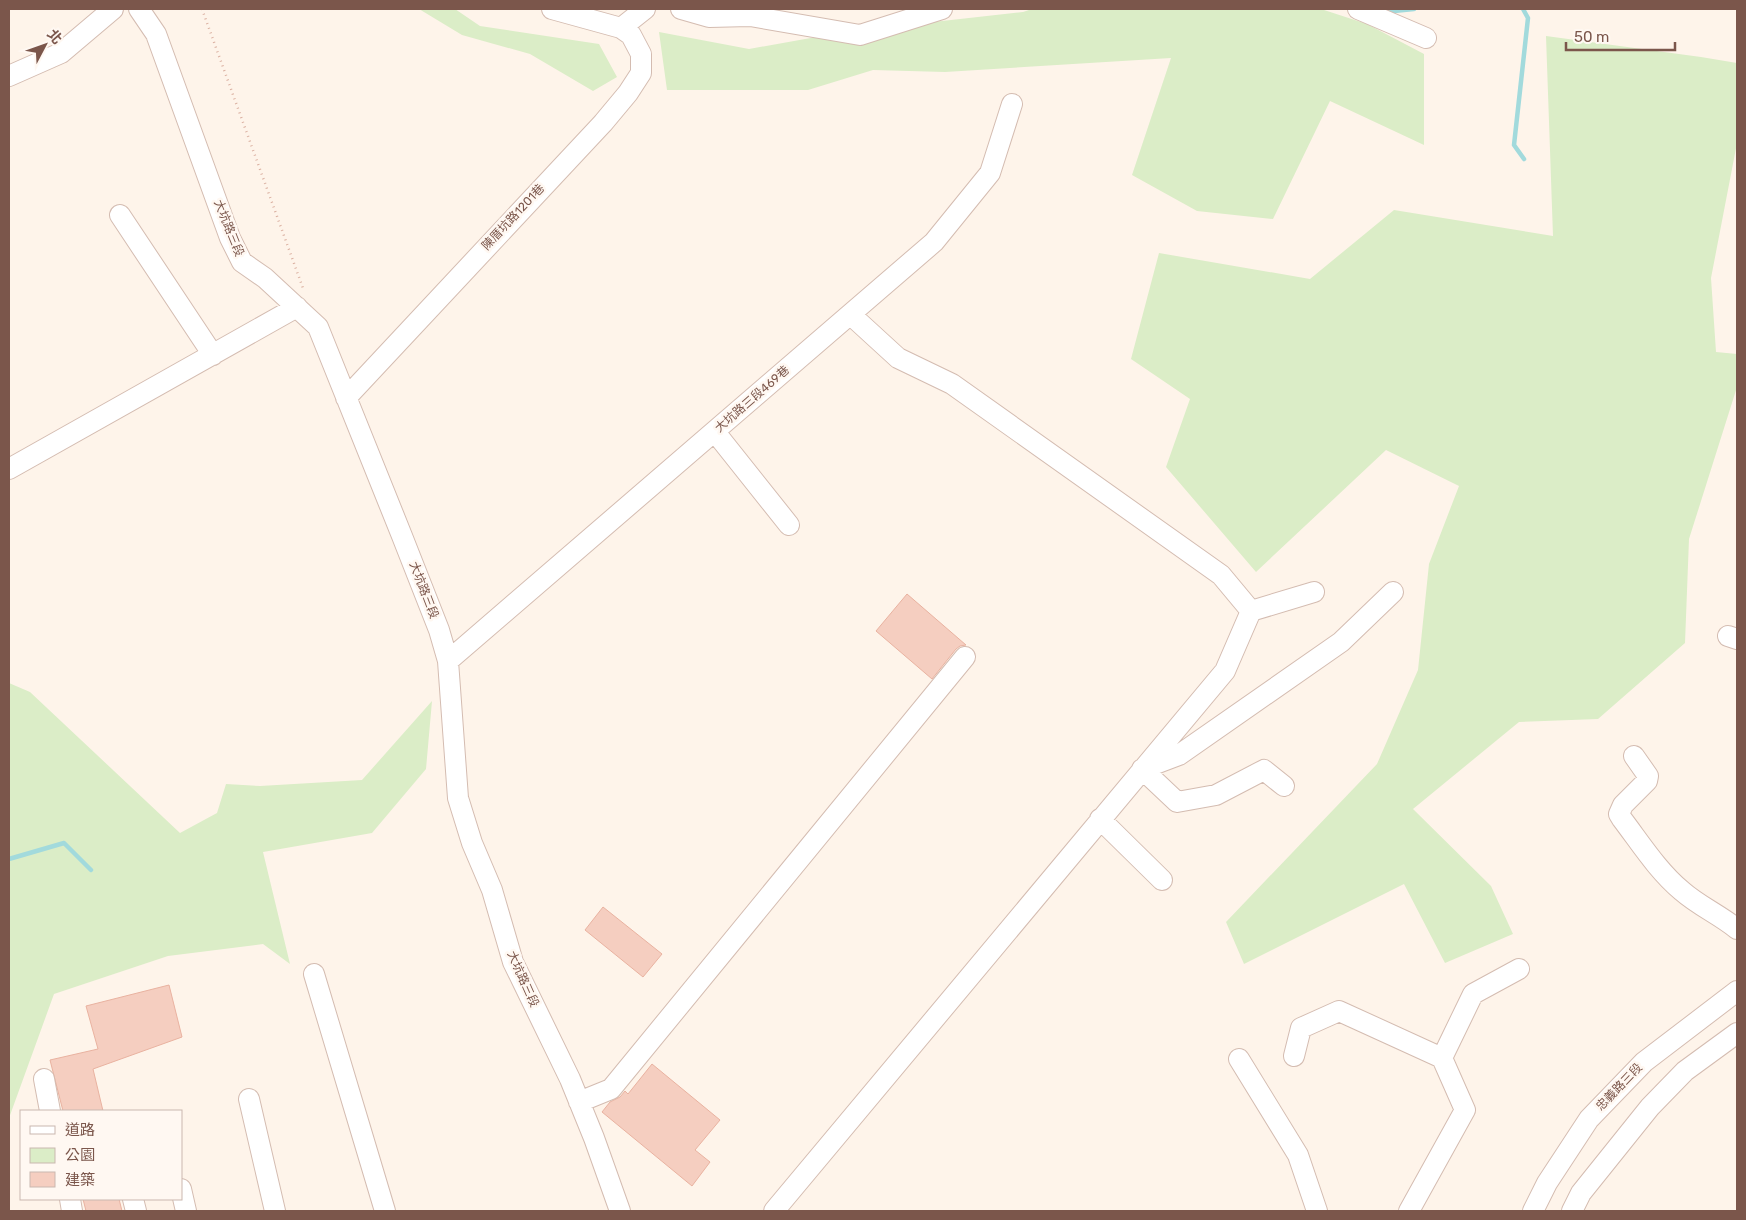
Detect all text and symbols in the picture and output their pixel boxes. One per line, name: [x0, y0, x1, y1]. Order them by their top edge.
north arrow: [20, 20, 70, 70]
scale bar: [1566, 20, 1675, 52]
text: 北: [43, 26, 65, 48]
text: 50 m: [1574, 28, 1609, 46]
street label: 陳厝坑路1201巷: [479, 181, 547, 253]
street label: 大坑路三段: [211, 198, 247, 258]
street label: 大坑路三段469巷: [712, 363, 792, 435]
street label: 大坑路三段: [407, 559, 441, 621]
street label: 大坑路三段: [504, 949, 542, 1009]
street label: 忠義路三段: [1593, 1061, 1645, 1113]
legend: [20, 1110, 182, 1200]
text: 道路: [65, 1121, 95, 1139]
text: 公園: [65, 1146, 95, 1164]
text: 建築: [65, 1171, 95, 1189]

